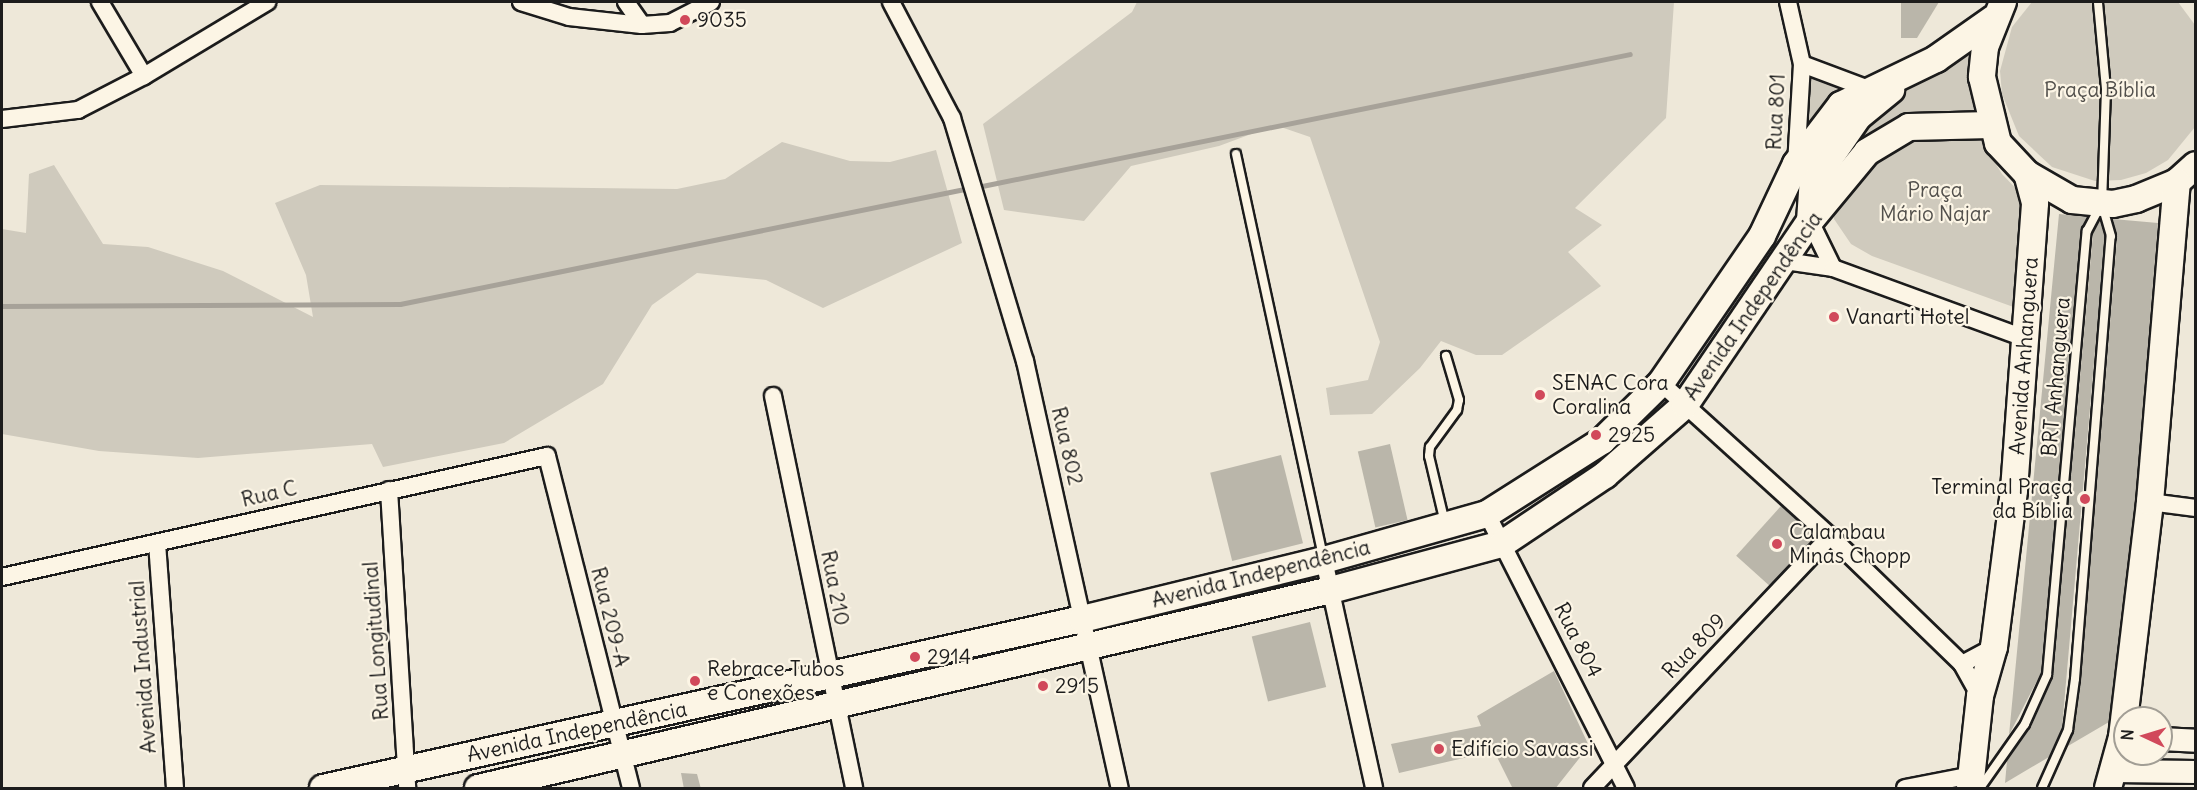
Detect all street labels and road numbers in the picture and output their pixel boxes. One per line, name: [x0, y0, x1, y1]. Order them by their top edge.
street label: Rua 801: [1761, 73, 1791, 151]
street label: Avenida Independência: [1678, 207, 1828, 405]
street label: Avenida Anhanguera: [2005, 256, 2043, 456]
street label: BRT Anhanguera: [2036, 296, 2076, 458]
street label: Rua 802: [1046, 404, 1088, 488]
street label: Rua C: [239, 475, 299, 513]
street label: Avenida Independência: [1149, 535, 1373, 613]
street label: Rua 210: [815, 548, 855, 628]
street label: Rua Longitudinal: [358, 561, 394, 721]
street label: Rua 209-A: [585, 564, 635, 670]
street label: Avenida Industrial: [124, 580, 162, 754]
street label: Rua 804: [1549, 598, 1607, 682]
street label: Rua 809: [1657, 608, 1731, 684]
street label: Avenida Independência: [465, 696, 689, 768]

